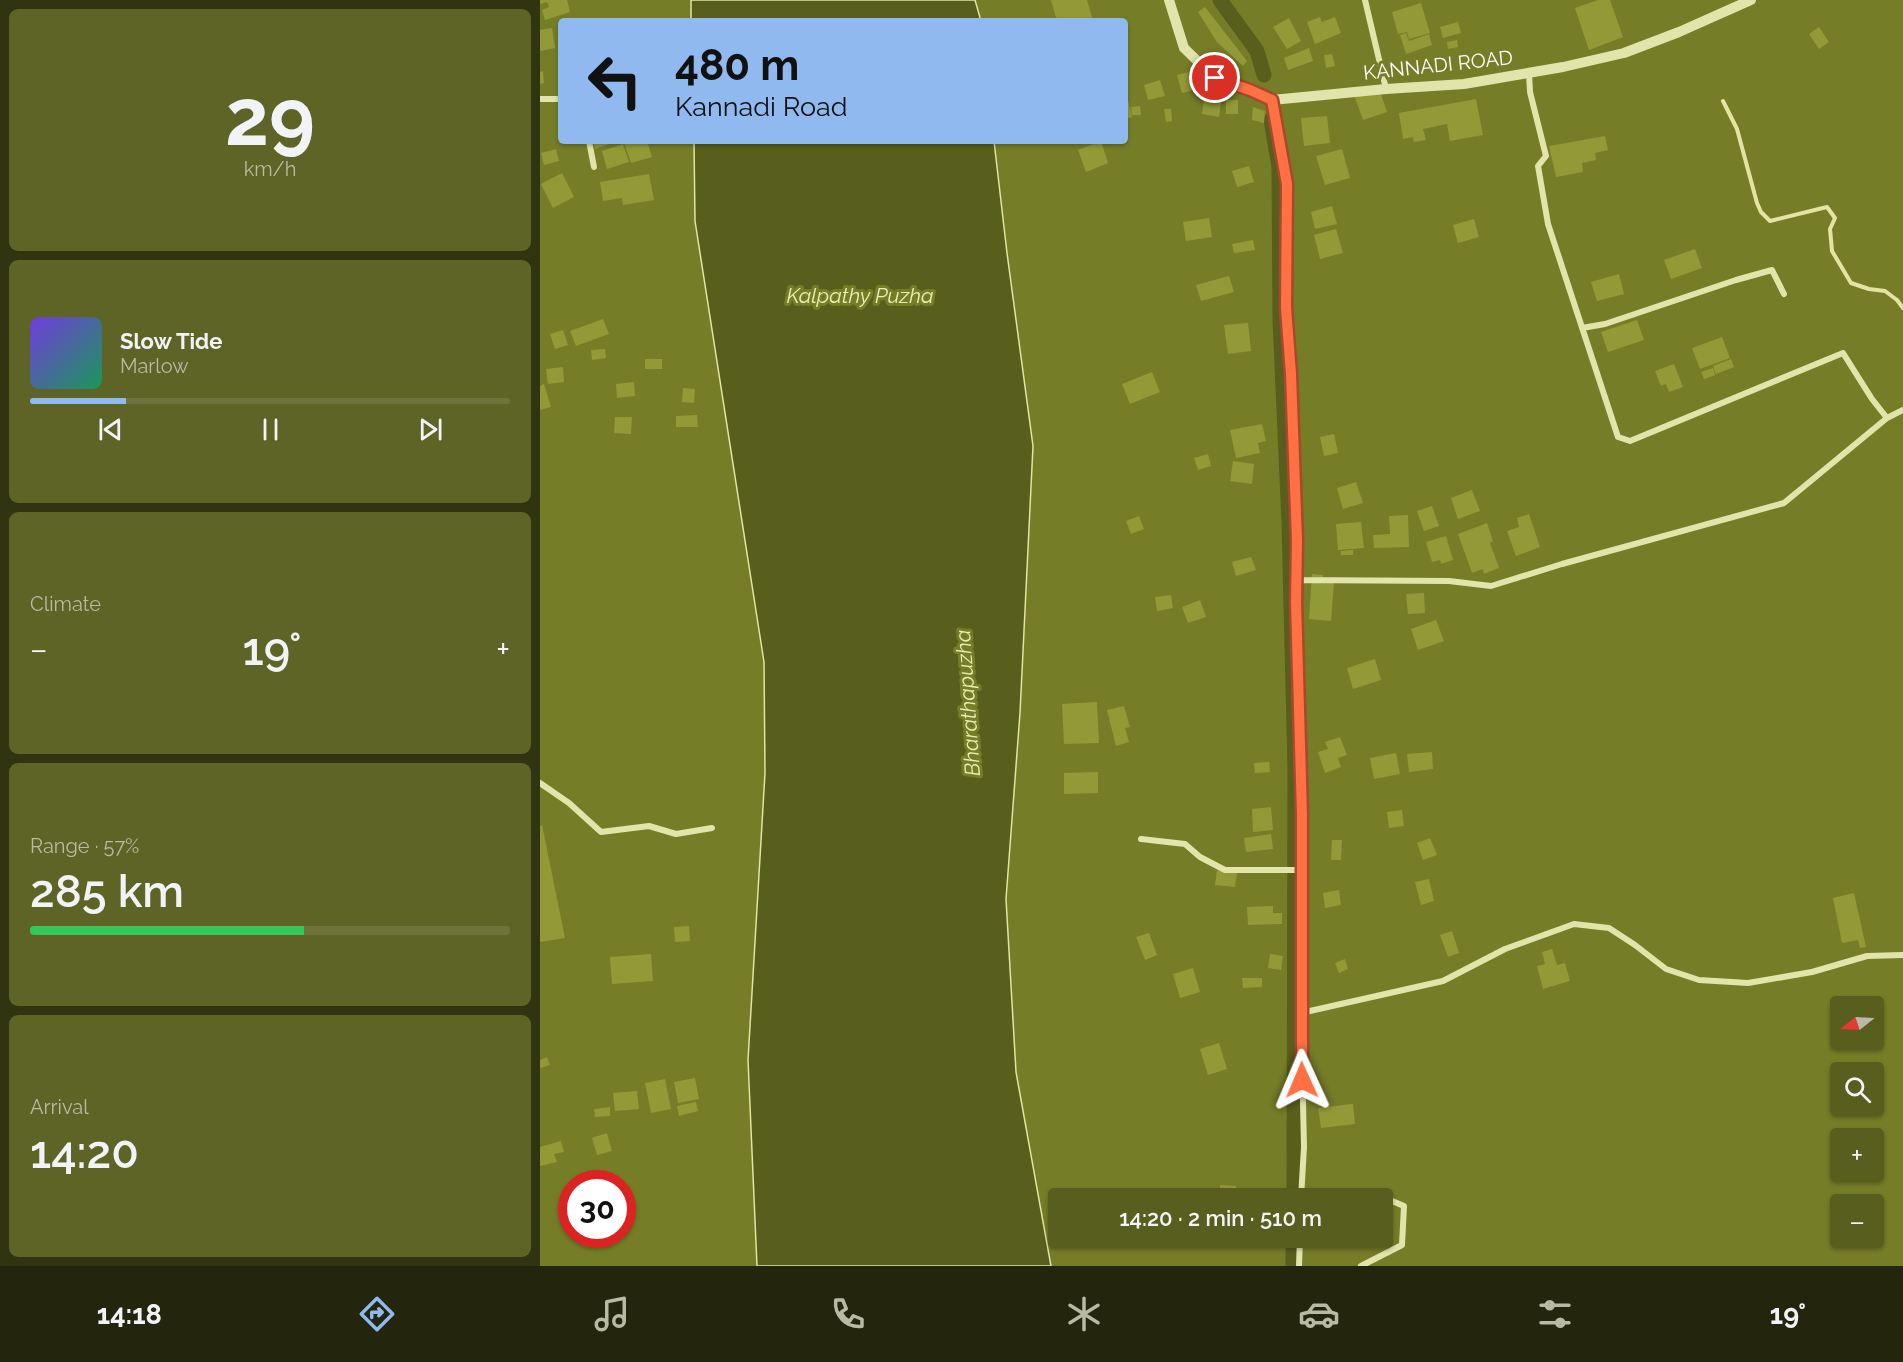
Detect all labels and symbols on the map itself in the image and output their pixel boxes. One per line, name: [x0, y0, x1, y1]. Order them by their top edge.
street label: KANNADI ROAD: [1362, 45, 1514, 85]
pin: [1189, 52, 1240, 103]
water label: Kalpathy Puzha: [786, 283, 934, 308]
water label: Bharathapuzha: [950, 629, 985, 777]
north arrow: [1830, 996, 1884, 1050]
position arrow: [1270, 1048, 1334, 1112]
speed limit sign: 30: [558, 1170, 636, 1248]

